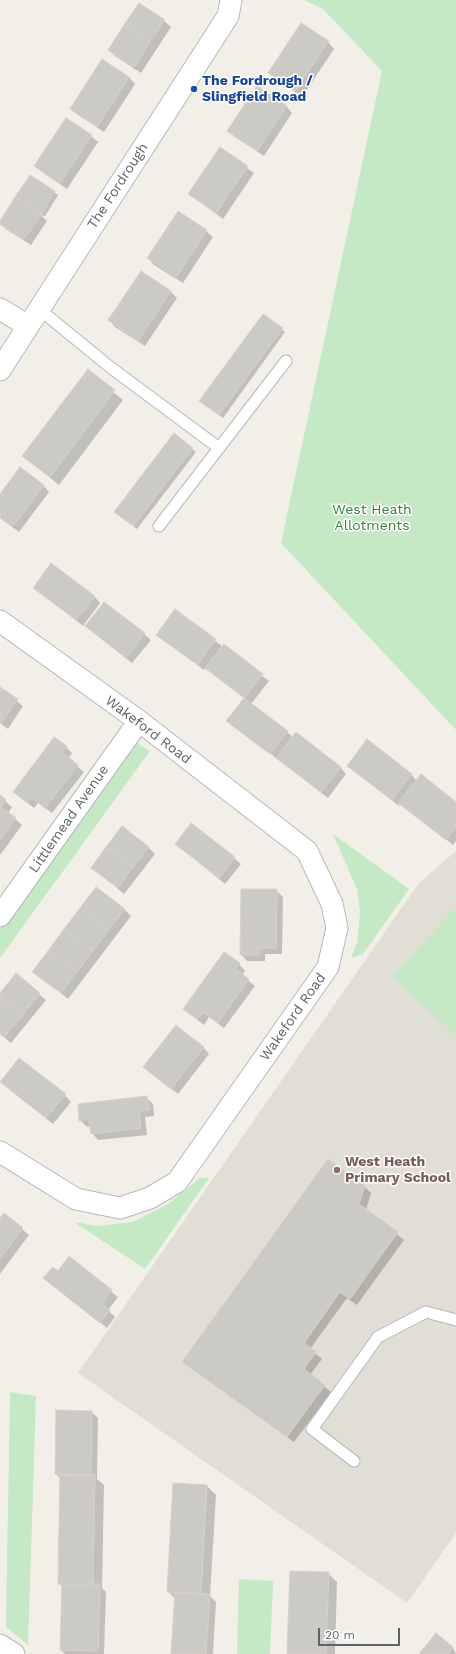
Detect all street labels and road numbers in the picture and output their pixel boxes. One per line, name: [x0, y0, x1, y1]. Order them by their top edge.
street label: The Fordrough: [84, 140, 152, 232]
street label: Wakeford Road: [102, 692, 194, 768]
street label: Littlemead Avenue: [25, 762, 113, 876]
street label: Wakeford Road: [256, 970, 330, 1064]

